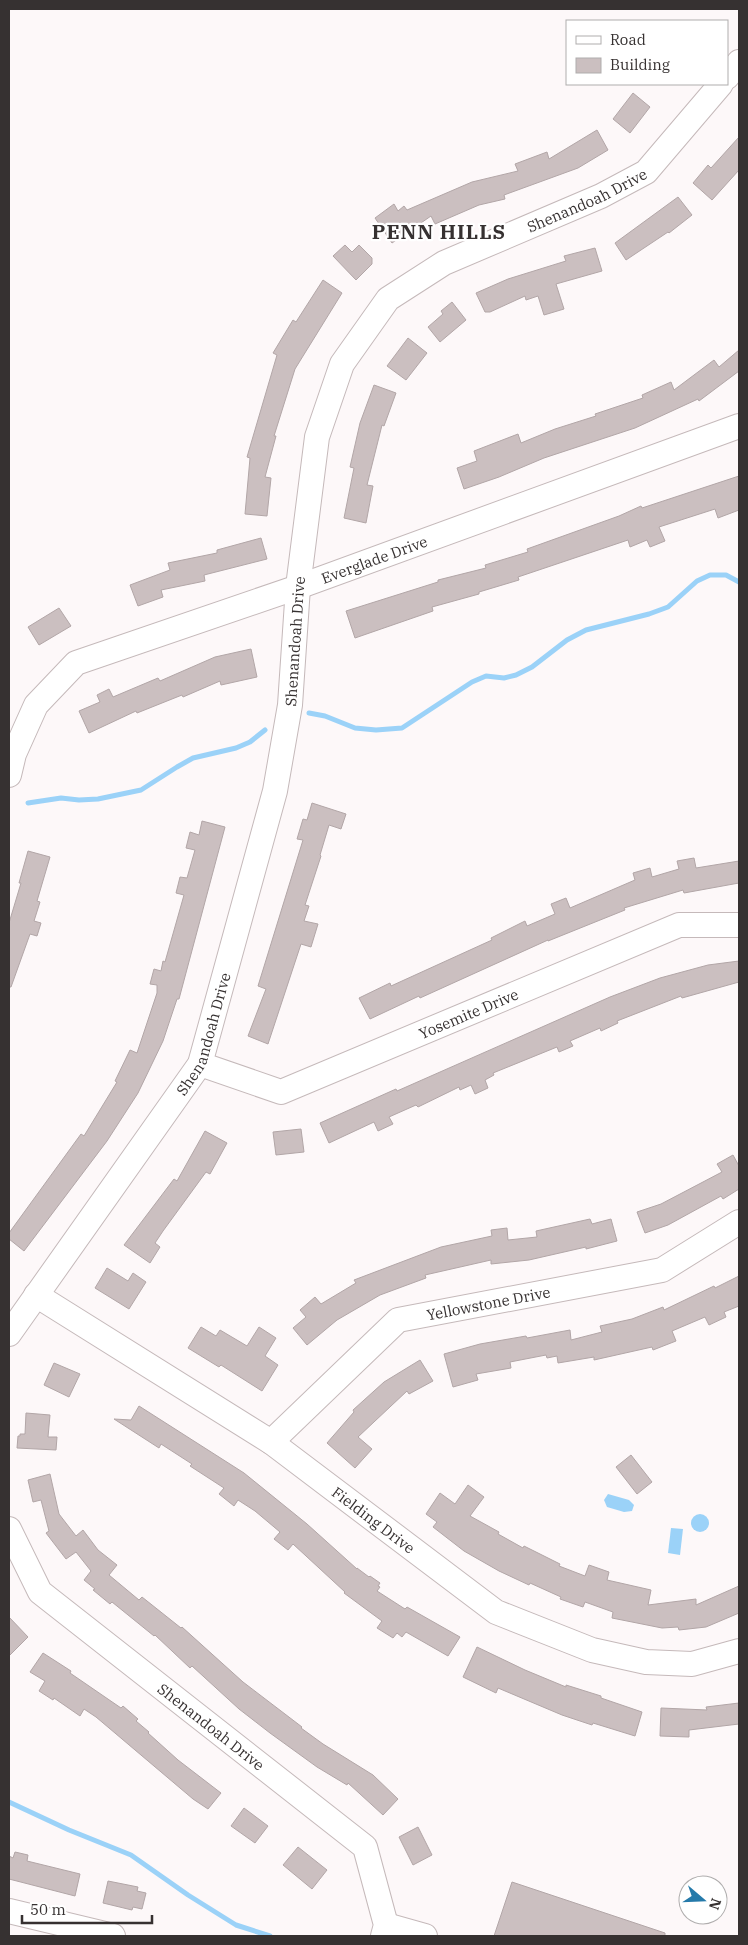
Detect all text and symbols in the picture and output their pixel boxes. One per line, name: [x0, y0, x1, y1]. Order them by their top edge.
legend: [566, 20, 728, 85]
text: Road: [610, 30, 646, 49]
text: Building: [610, 55, 670, 74]
street label: Shenandoah Drive: [524, 164, 650, 236]
district label: PENN HILLS: [372, 218, 506, 245]
street label: Everglade Drive: [318, 531, 430, 587]
street label: Shenandoah Drive: [280, 575, 309, 707]
street label: Shenandoah Drive: [172, 970, 234, 1099]
street label: Yosemite Drive: [416, 984, 521, 1043]
street label: Yellowstone Drive: [425, 1282, 552, 1324]
street label: Fielding Drive: [328, 1482, 419, 1557]
street label: Shenandoah Drive: [154, 1679, 268, 1774]
north arrow: [678, 1875, 728, 1925]
scale bar: [22, 1892, 152, 1924]
text: N: [705, 1896, 726, 1912]
text: 50 m: [30, 1900, 66, 1919]

